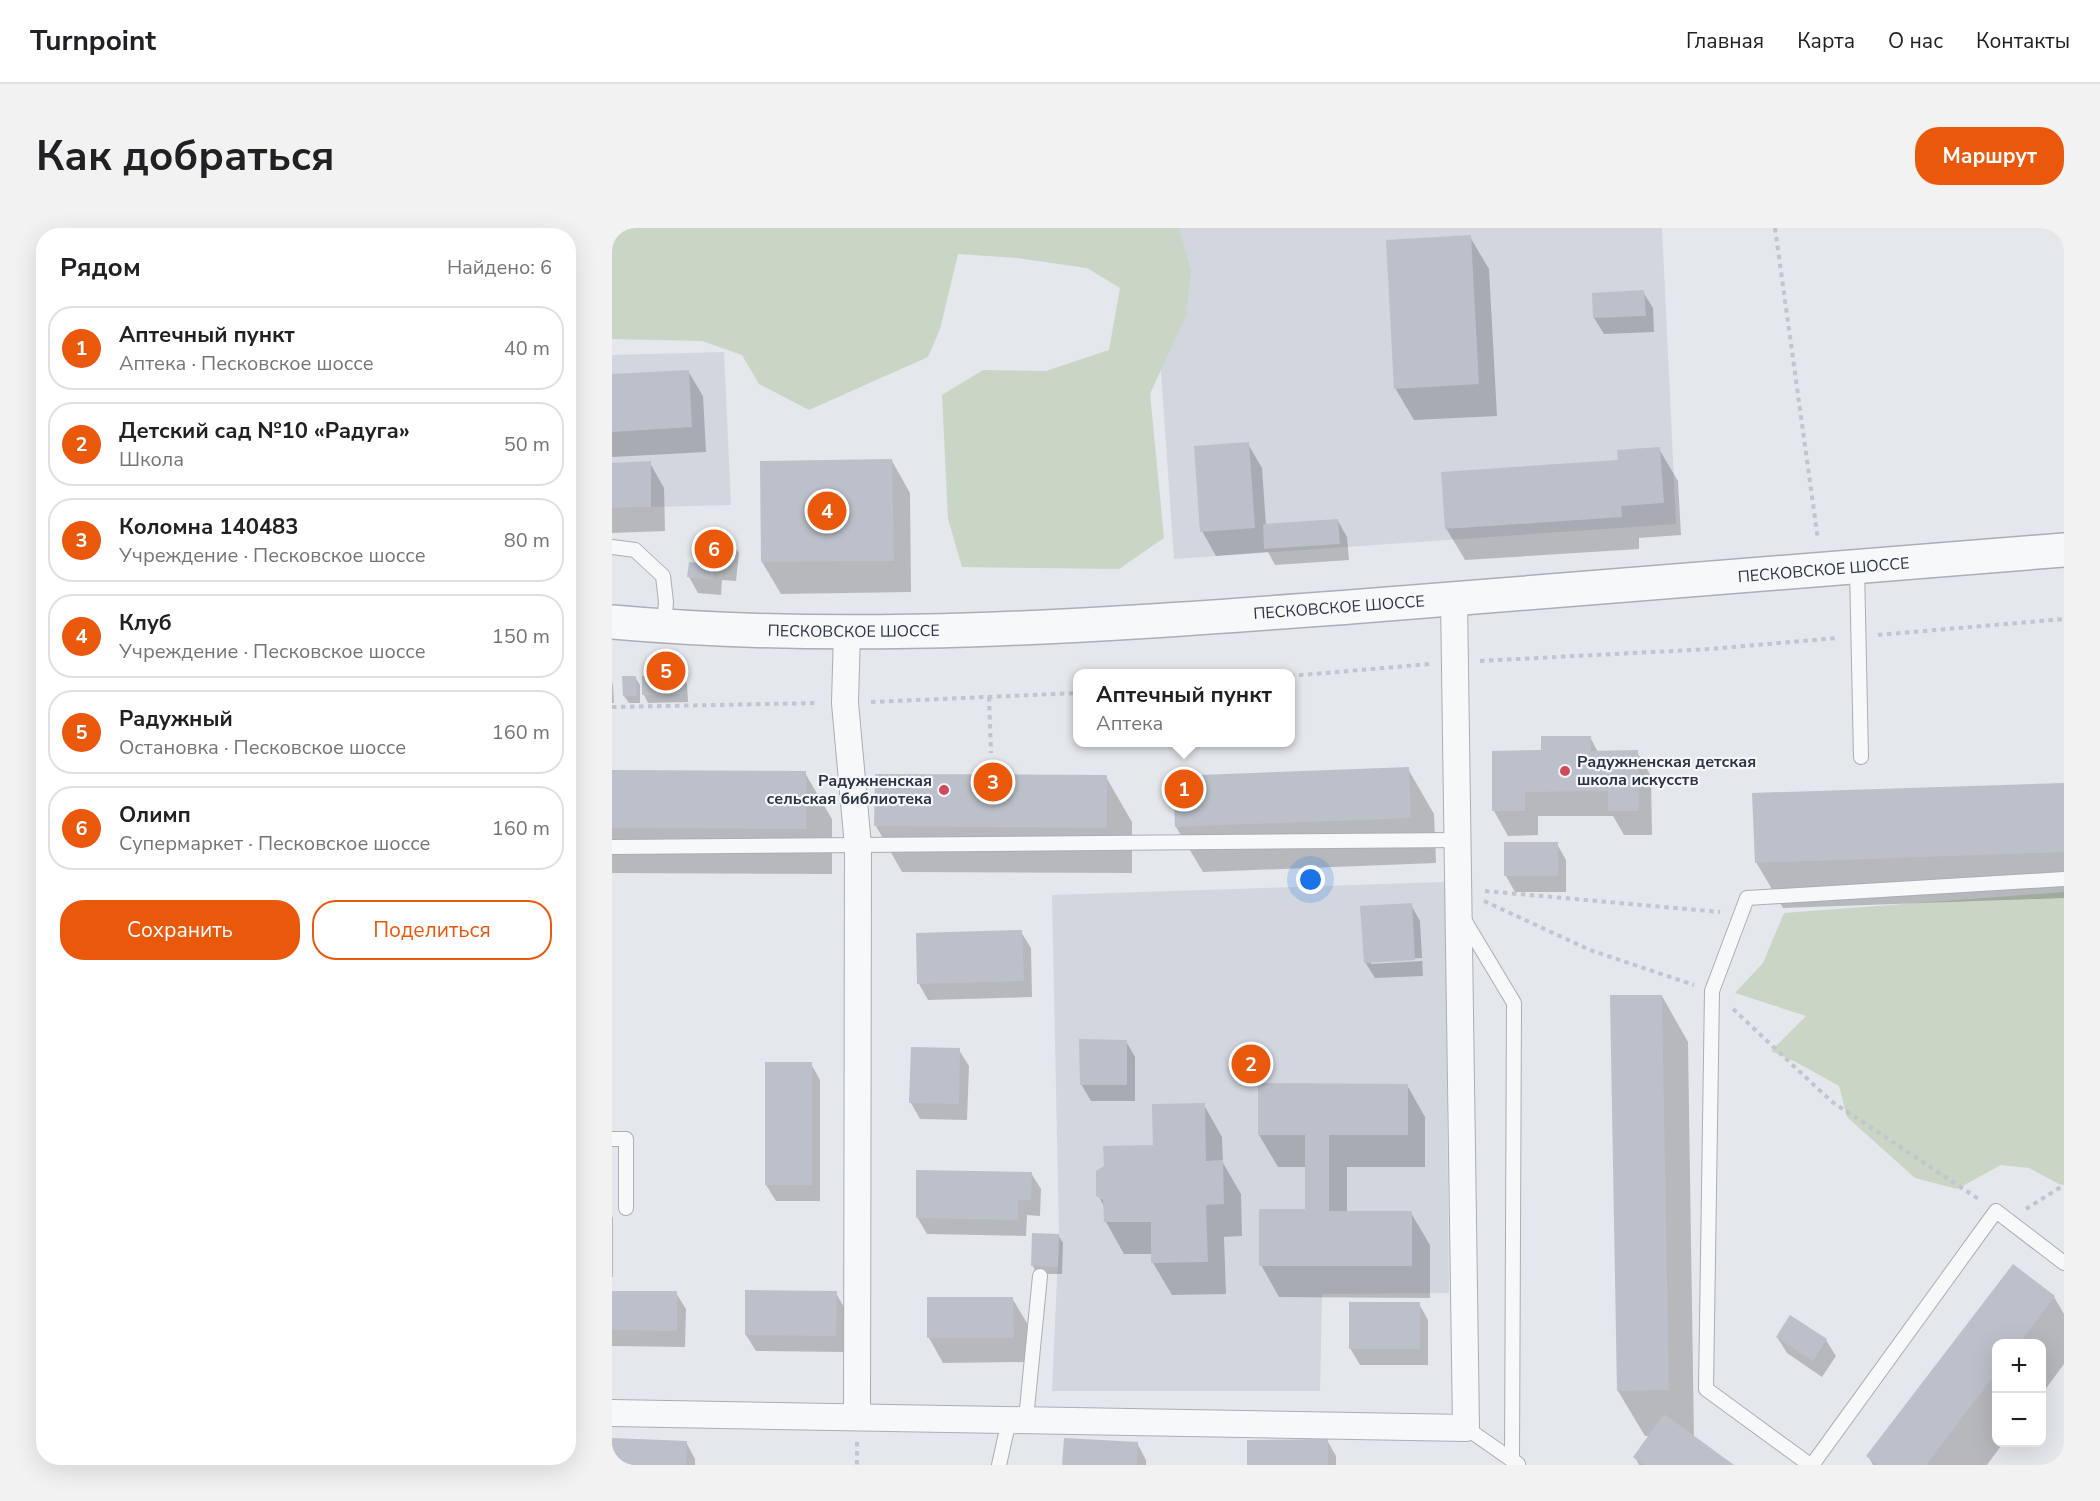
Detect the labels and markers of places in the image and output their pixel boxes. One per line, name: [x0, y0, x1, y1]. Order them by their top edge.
pin: 4: [808, 488, 846, 534]
pin: 6: [694, 526, 734, 572]
pin: 5: [646, 648, 686, 694]
place label: Радужненская детская школа искусств: [1577, 751, 1756, 791]
pin: 3: [974, 760, 1012, 804]
marker: Радужненская детская школа искусств: [1558, 764, 1572, 778]
pin: 1: [1164, 766, 1204, 812]
place label: Радужненская сельская библиотека: [767, 770, 932, 810]
marker: Радужненская сельская библиотека: [937, 783, 951, 797]
pin: 2: [1232, 1042, 1270, 1086]

